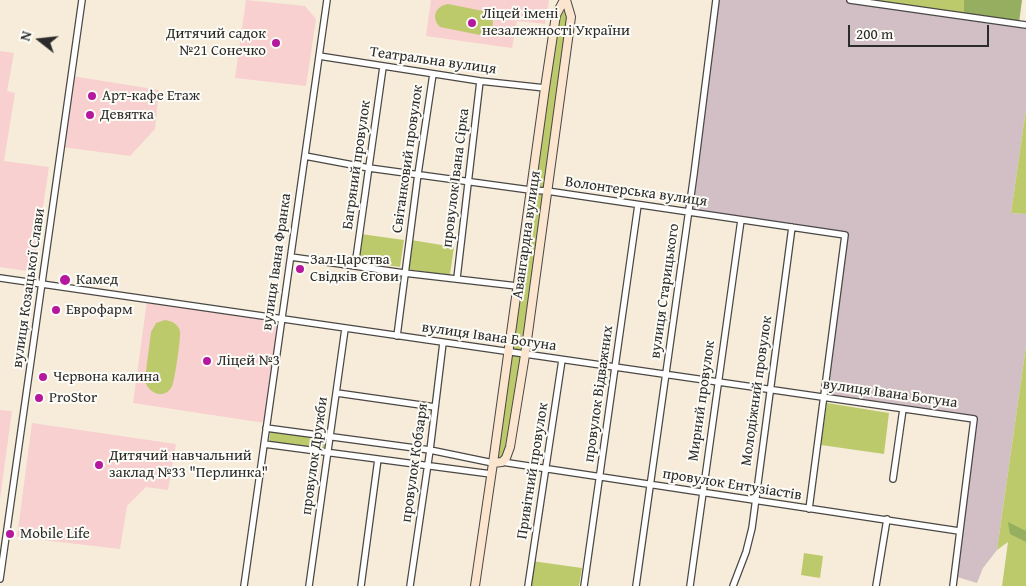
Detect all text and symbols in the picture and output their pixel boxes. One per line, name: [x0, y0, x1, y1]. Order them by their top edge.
place label: Ліцей імені незалежності України: [482, 5, 630, 40]
north arrow: [15, 15, 65, 65]
scale bar: [851, 15, 992, 47]
marker: Ліцей імені незалежності України: [466, 17, 478, 29]
text: 200 m: [856, 23, 893, 44]
place label: Дитячий садок №21 Сонечко: [166, 25, 266, 60]
text: N: [15, 29, 36, 43]
marker: Дитячий садок №21 Сонечко: [270, 37, 282, 49]
street label: Театральна вулиця: [368, 43, 498, 79]
street label: Світанковий провулок: [389, 84, 427, 234]
place label: Арт-кафе Етаж: [102, 87, 200, 105]
marker: Арт-кафе Етаж: [86, 90, 98, 102]
street label: Багряний провулок: [339, 99, 375, 231]
place label: Девятка: [100, 106, 154, 124]
street label: провулок Івана Сірка: [439, 107, 473, 249]
marker: Девятка: [84, 109, 96, 121]
street label: Авангардна вулиця: [509, 170, 545, 300]
street label: Волонтерська вулиця: [564, 173, 708, 211]
street label: вулиця Івана Франка: [258, 192, 296, 332]
street label: вулиця Козацької Слави: [9, 207, 49, 369]
street label: вулиця Старицького: [647, 222, 683, 360]
place label: Зал Царства Свідків Єгови: [310, 251, 399, 286]
marker: Зал Царства Свідків Єгови: [294, 263, 306, 275]
place label: Камед: [76, 271, 118, 289]
marker: Камед: [58, 273, 72, 287]
place label: Еврофарм: [66, 301, 133, 319]
marker: Еврофарм: [50, 304, 62, 316]
street label: Молодіжний провулок: [738, 315, 776, 467]
street label: вулиця Івана Богуна: [421, 319, 557, 355]
street label: провулок Відважних: [580, 325, 618, 463]
street label: Мирний провулок: [685, 340, 719, 462]
place label: Ліцей №3: [217, 352, 280, 370]
marker: Ліцей №3: [201, 355, 213, 367]
place label: Червона калина: [53, 368, 159, 386]
marker: Червона калина: [37, 371, 49, 383]
street label: вулиця Івана Богуна: [822, 376, 958, 412]
place label: ProStor: [49, 389, 97, 407]
marker: ProStor: [33, 392, 45, 404]
street label: провулок Дружби: [298, 396, 332, 516]
street label: Привітний провулок: [513, 401, 553, 541]
street label: провулок Кобзаря: [398, 402, 432, 524]
place label: Дитячий навчальний заклад №33 "Перлинка": [109, 447, 268, 482]
marker: Дитячий навчальний заклад №33 "Перлинка": [93, 459, 105, 471]
street label: провулок Ентузіастів: [661, 465, 803, 505]
place label: Mobile Life: [20, 525, 90, 543]
marker: Mobile Life: [4, 528, 16, 540]

